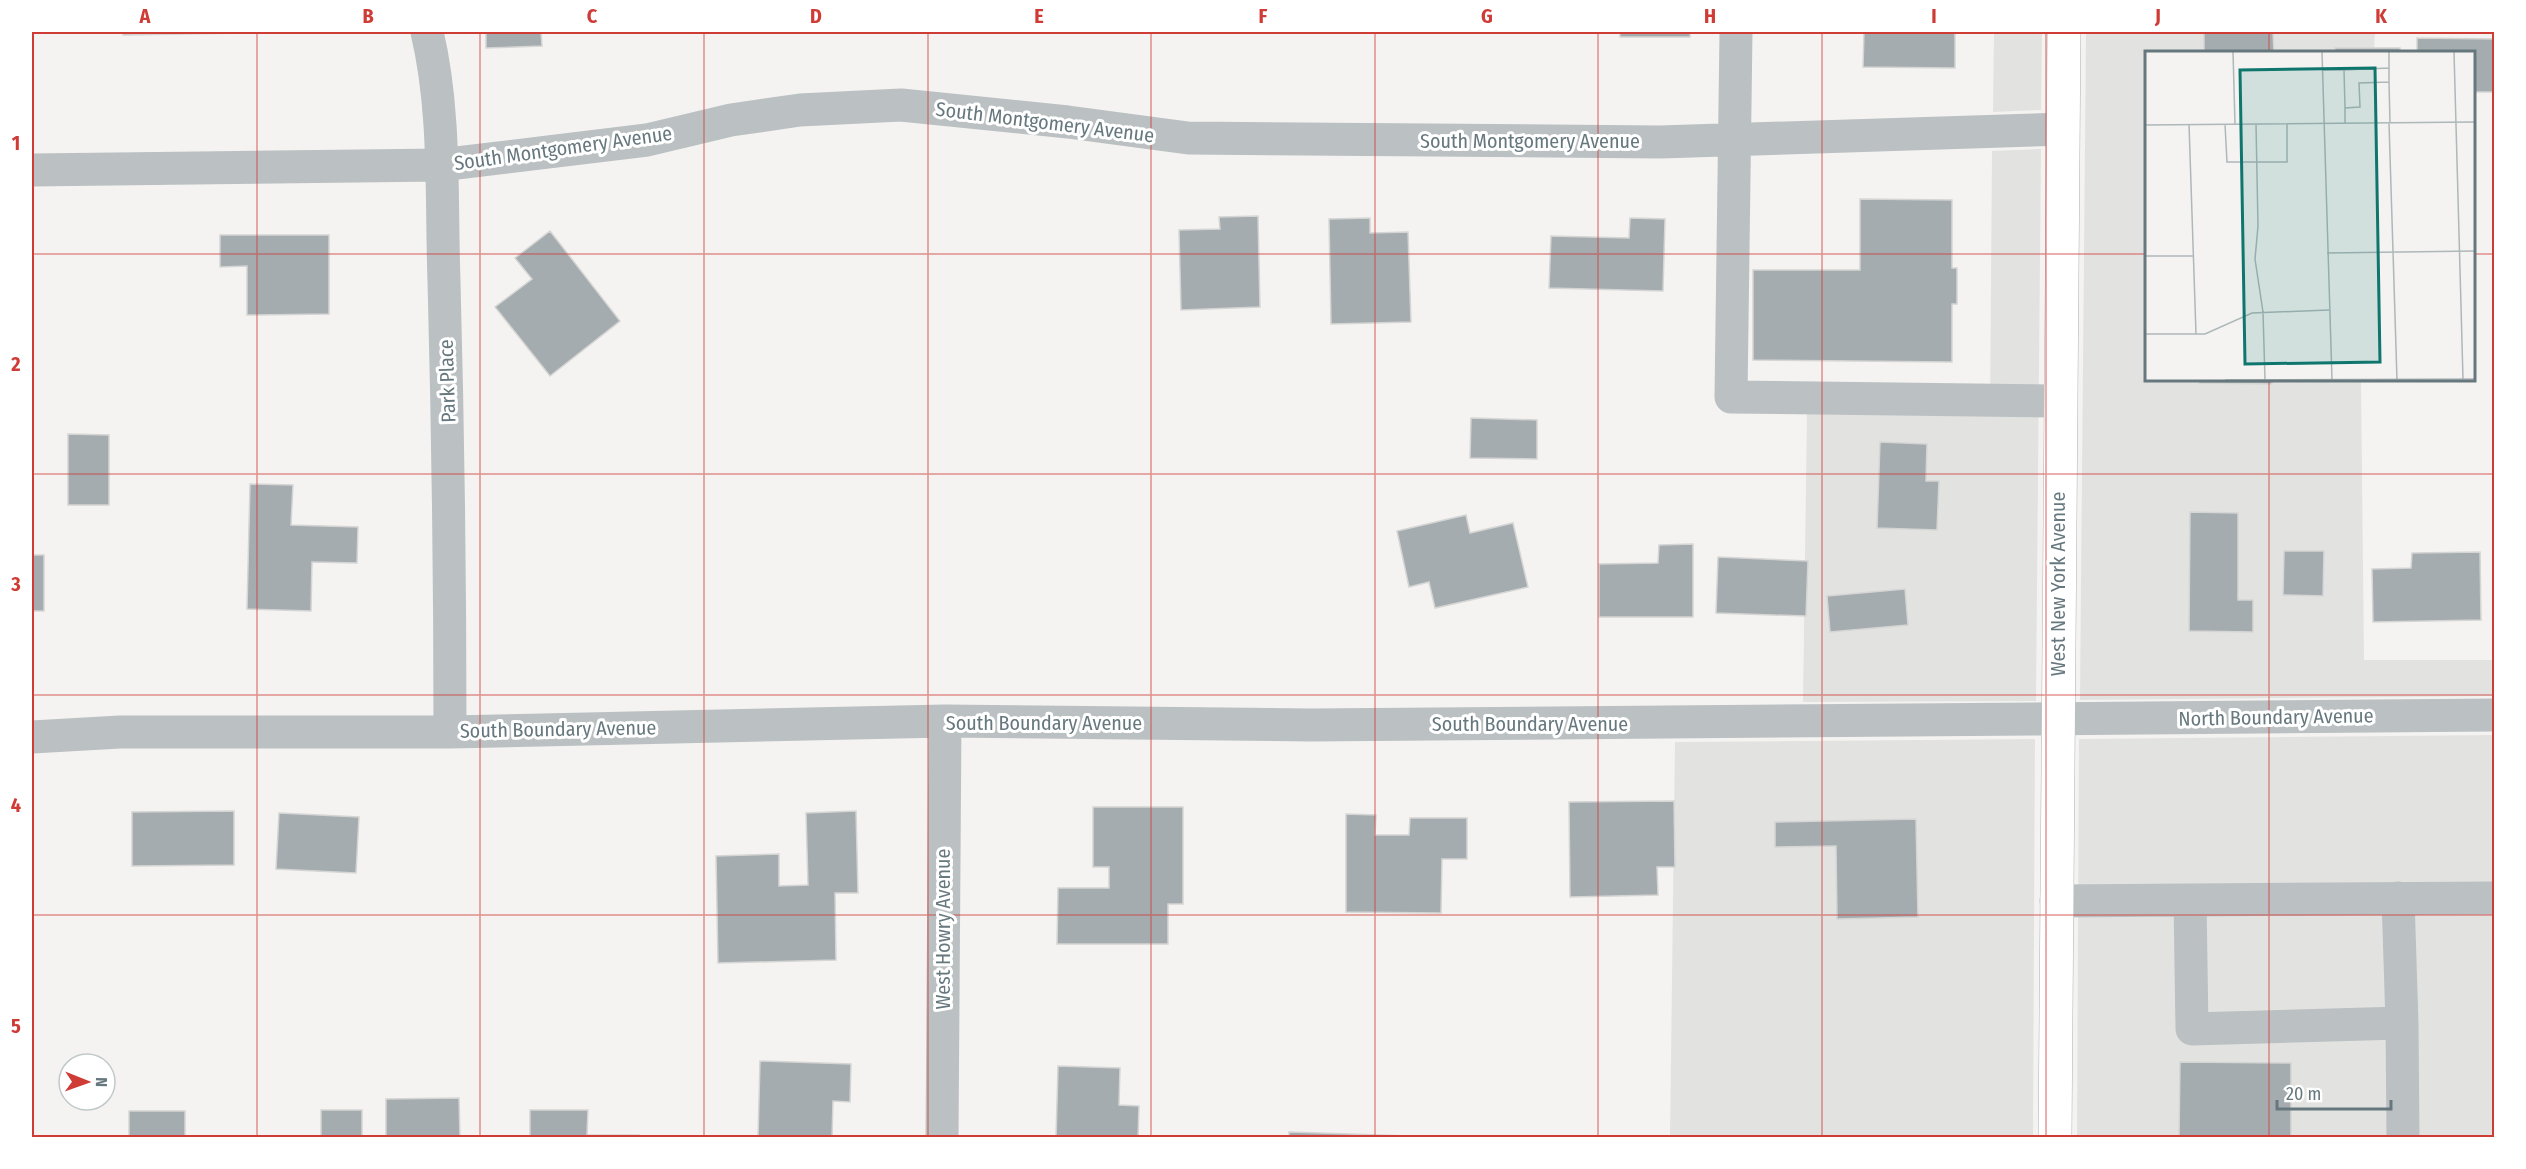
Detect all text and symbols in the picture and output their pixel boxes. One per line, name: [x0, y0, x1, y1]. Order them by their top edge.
text: A: [139, 4, 152, 28]
text: B: [362, 4, 374, 28]
text: C: [587, 4, 598, 28]
text: D: [810, 4, 822, 28]
text: E: [1034, 4, 1044, 28]
text: F: [1259, 4, 1268, 28]
text: G: [1481, 4, 1493, 28]
text: H: [1704, 4, 1716, 28]
text: I: [1931, 4, 1937, 28]
text: J: [2154, 4, 2161, 28]
text: K: [2375, 4, 2387, 28]
inset map: [2145, 51, 2475, 381]
street label: South Montgomery Avenue: [934, 97, 1156, 147]
street label: South Montgomery Avenue: [453, 121, 673, 175]
street label: South Montgomery Avenue: [1420, 129, 1640, 153]
text: 1: [12, 131, 20, 155]
street label: Park Place: [434, 339, 460, 423]
text: 2: [10, 352, 21, 376]
street label: West New York Avenue: [2046, 492, 2070, 676]
text: 3: [10, 572, 21, 596]
street label: North Boundary Avenue: [2178, 703, 2374, 731]
street label: South Boundary Avenue: [946, 711, 1142, 735]
street label: South Boundary Avenue: [1432, 712, 1628, 736]
street label: South Boundary Avenue: [460, 715, 656, 743]
text: 4: [11, 793, 21, 817]
street label: West Howry Avenue: [931, 849, 955, 1009]
text: 5: [11, 1014, 21, 1038]
north arrow: [57, 1052, 117, 1112]
scale bar: [2277, 1073, 2391, 1111]
text: N: [92, 1077, 111, 1087]
text: 20 m: [2286, 1083, 2321, 1105]

